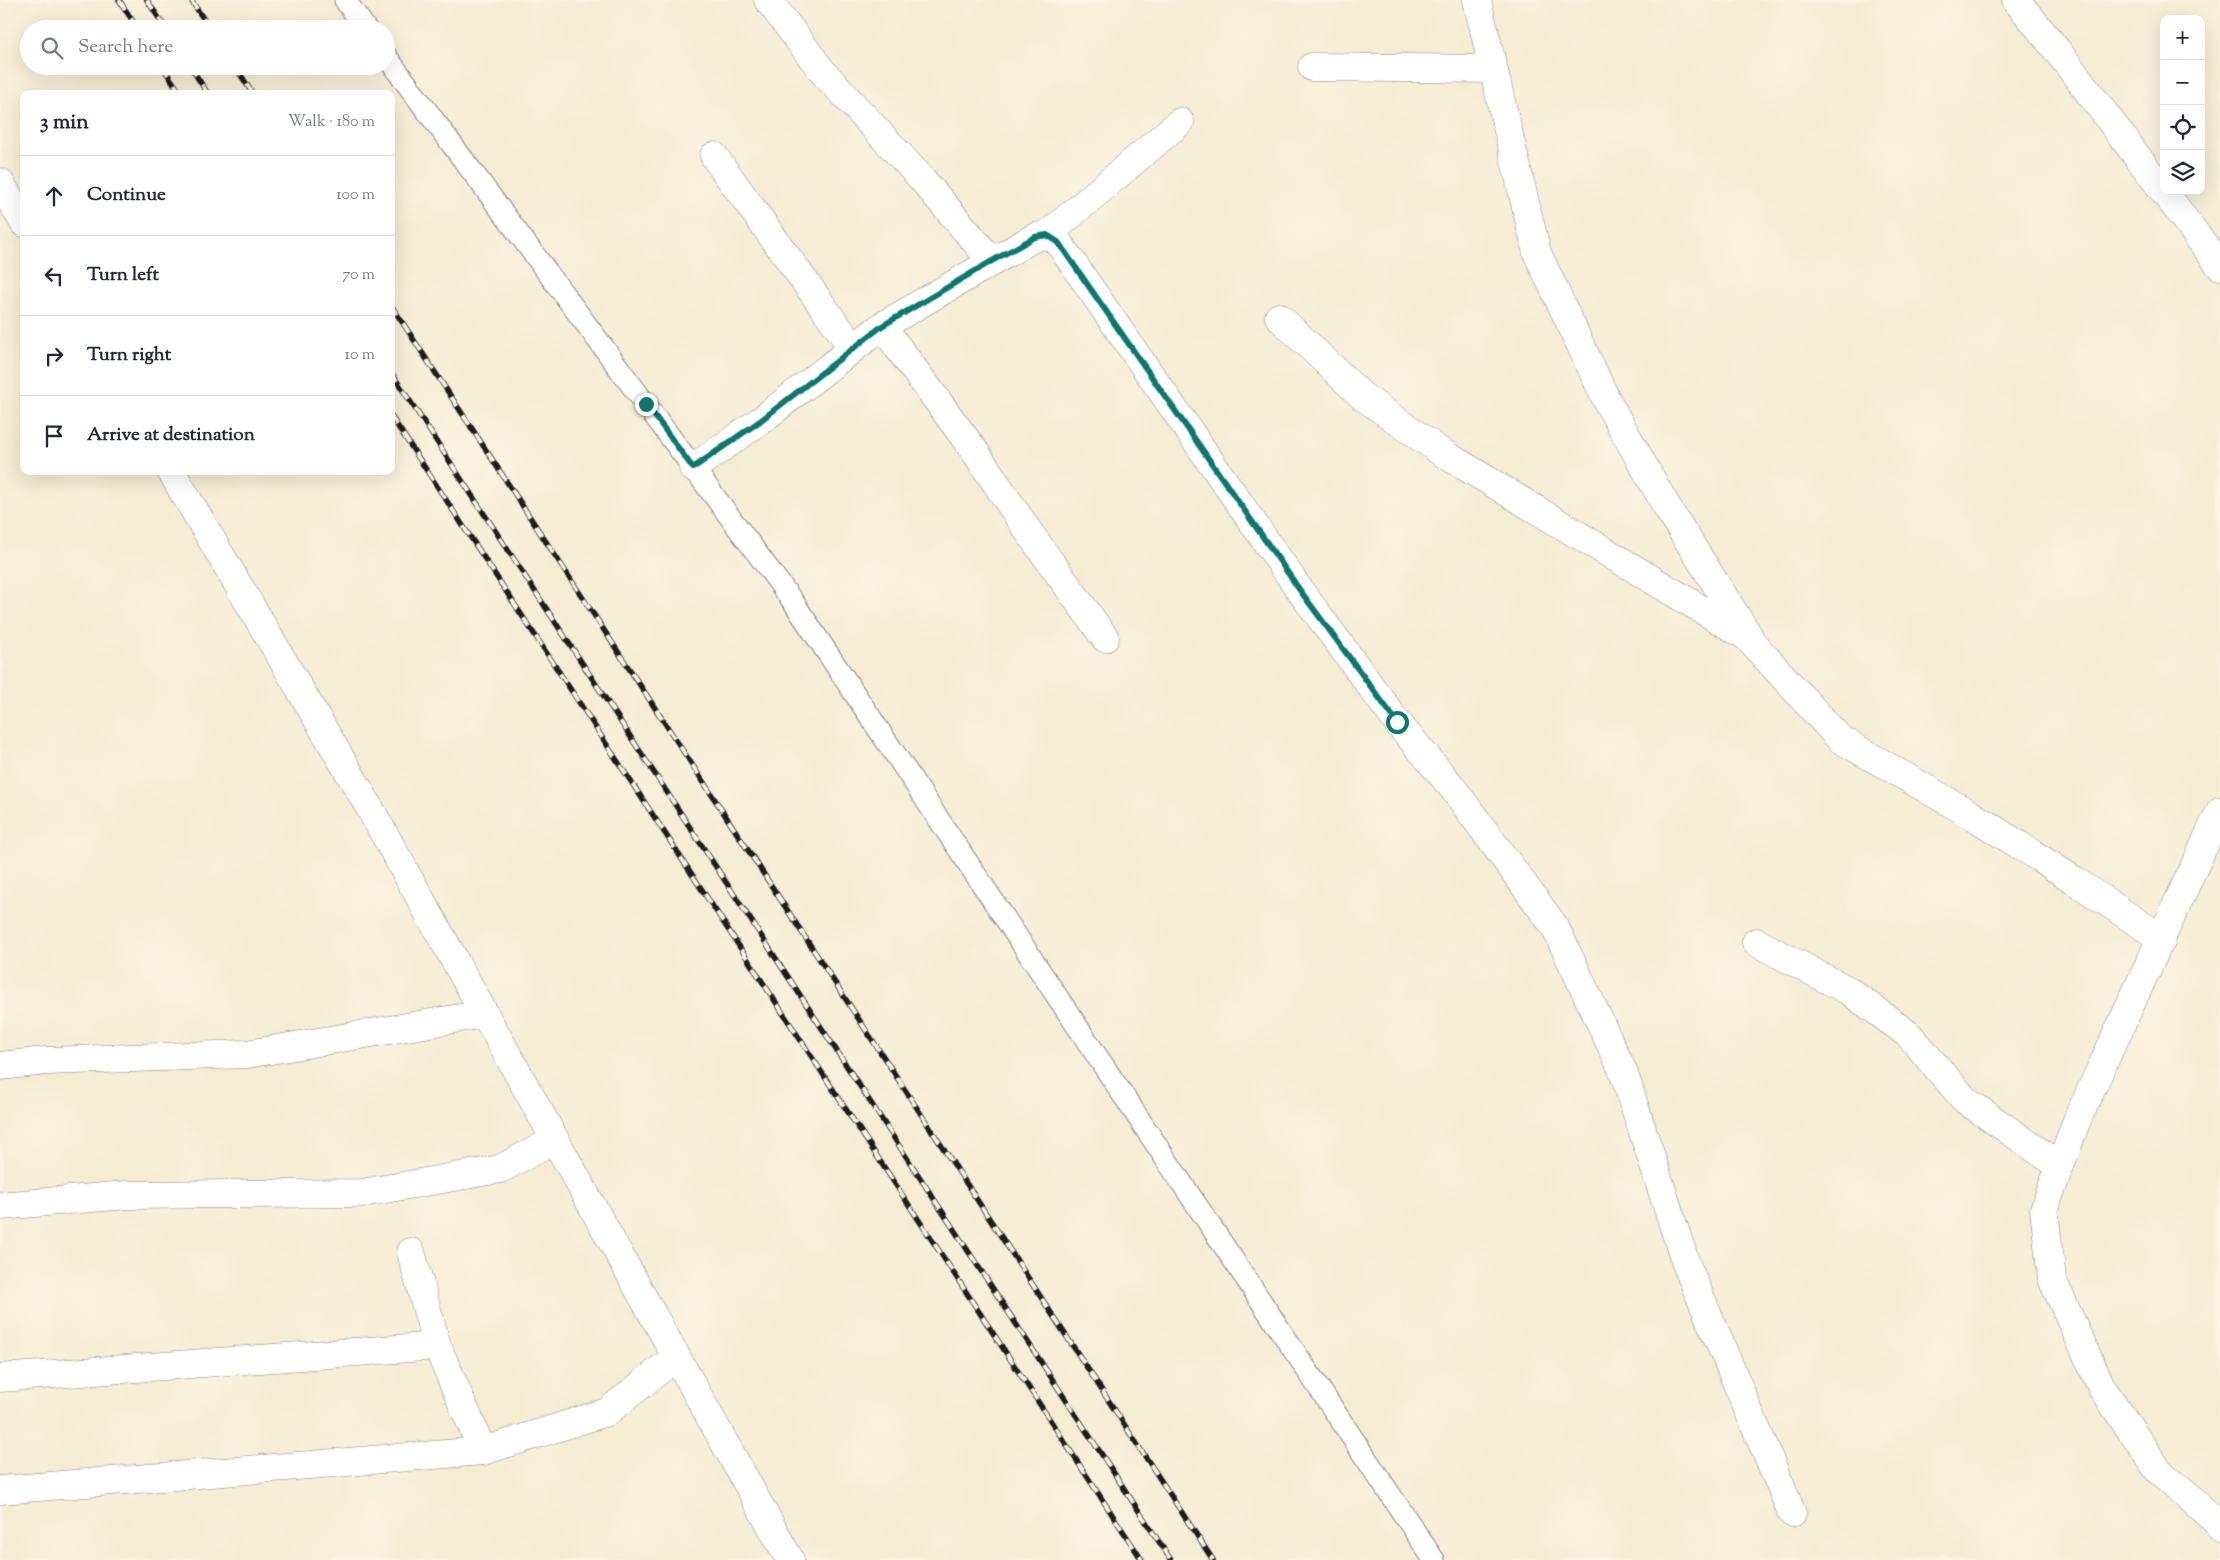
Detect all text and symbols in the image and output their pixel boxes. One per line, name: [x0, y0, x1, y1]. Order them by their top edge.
map controls: [2160, 15, 2205, 195]
button: +: [2160, 15, 2205, 60]
search box: [20, 20, 395, 75]
icon: search: [38, 34, 66, 62]
text: Search here: [78, 34, 173, 61]
button: −: [2160, 60, 2205, 105]
button: locate: [2160, 105, 2205, 150]
text: 3 min: [40, 108, 89, 138]
text: Walk · 180 m: [288, 111, 375, 134]
button: layers: [2160, 150, 2205, 195]
icon: ahead: [40, 182, 68, 210]
text: Continue: [87, 182, 166, 209]
text: 100 m: [336, 184, 375, 207]
icon: left: [40, 262, 68, 290]
text: Turn left: [87, 262, 159, 289]
text: 70 m: [342, 264, 375, 287]
icon: right: [40, 342, 68, 370]
text: Turn right: [87, 342, 171, 369]
text: 10 m: [345, 344, 375, 367]
route end: [635, 393, 658, 416]
icon: arrive: [40, 422, 68, 450]
text: Arrive at destination: [87, 422, 255, 449]
route start: [1386, 711, 1409, 734]

